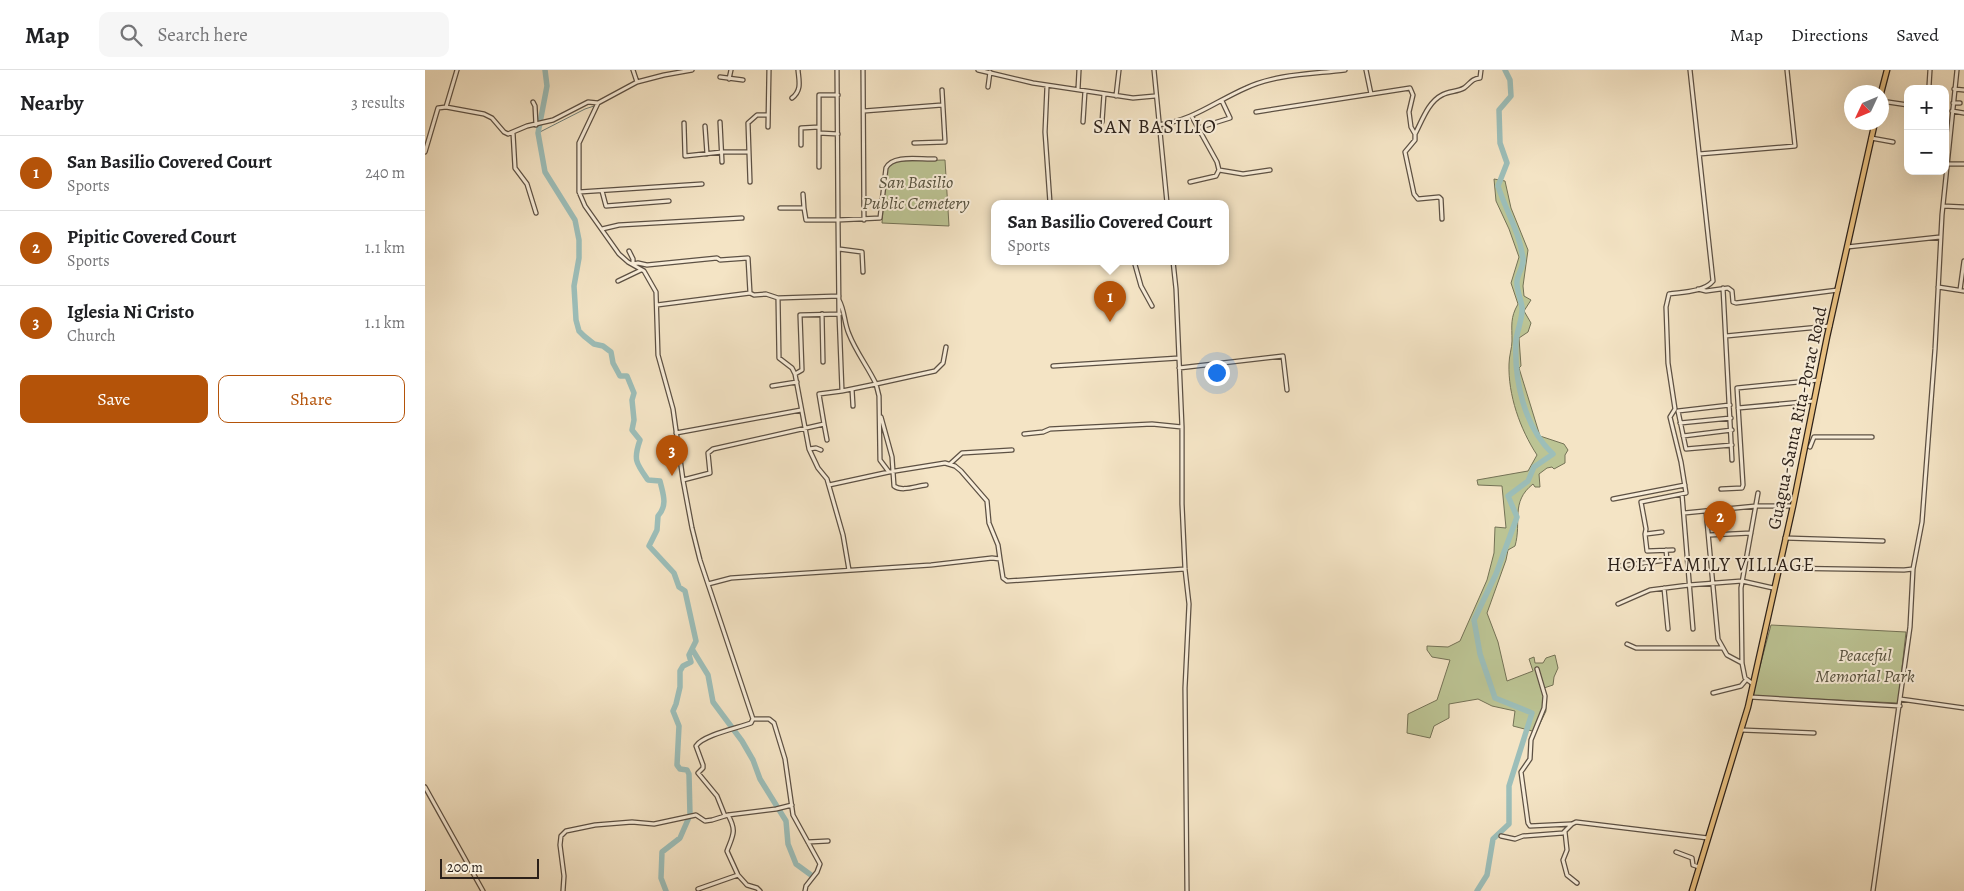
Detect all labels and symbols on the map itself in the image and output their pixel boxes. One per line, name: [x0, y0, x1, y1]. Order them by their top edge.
north arrow: [1844, 85, 1889, 130]
district label: SAN BASILIO: [1093, 113, 1217, 140]
park label: San Basilio Public Cemetery: [862, 170, 970, 215]
pin: 1: [1094, 281, 1126, 322]
street label: Guagua-Santa Rita-Porac Road: [1762, 304, 1832, 532]
your location: [1204, 360, 1230, 386]
pin: 3: [656, 435, 688, 476]
pin: 2: [1704, 501, 1736, 542]
district label: HOLY FAMILY VILLAGE: [1607, 552, 1815, 578]
park label: Peaceful Memorial Park: [1815, 643, 1915, 688]
scale bar: [440, 856, 539, 879]

